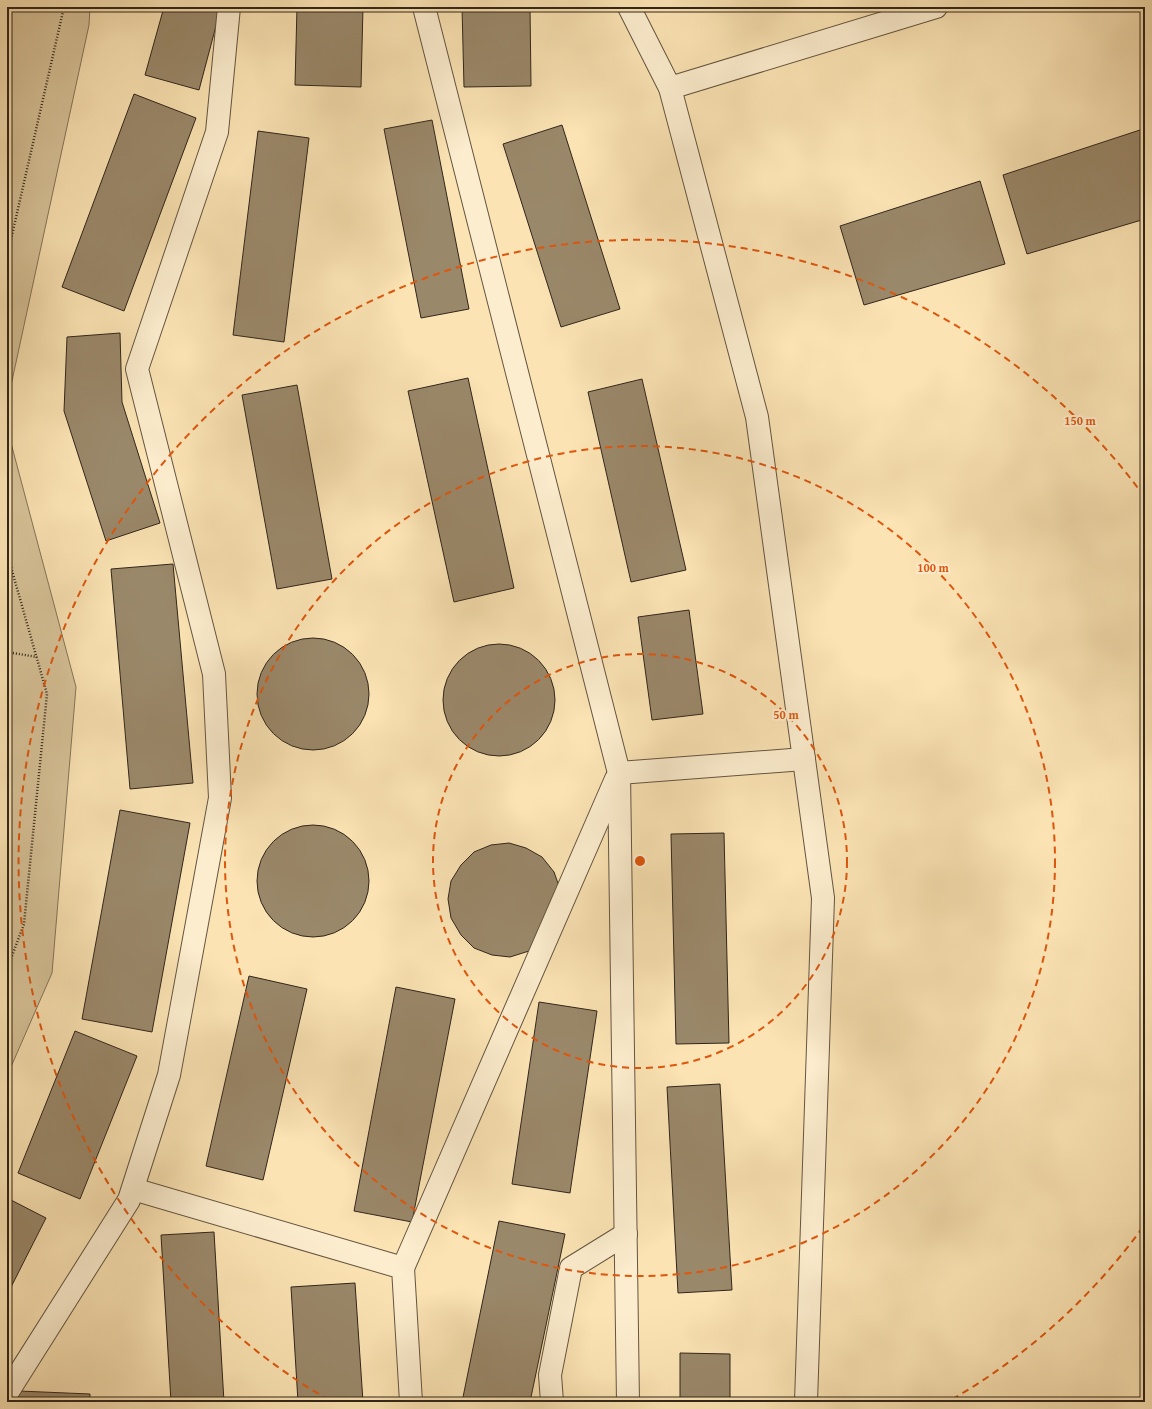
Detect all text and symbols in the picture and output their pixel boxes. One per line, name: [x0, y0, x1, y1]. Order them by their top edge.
text: 150 m: [1064, 412, 1097, 429]
text: 100 m: [917, 559, 950, 576]
text: 50 m: [773, 706, 799, 723]
centre of rings: [633, 854, 647, 868]

